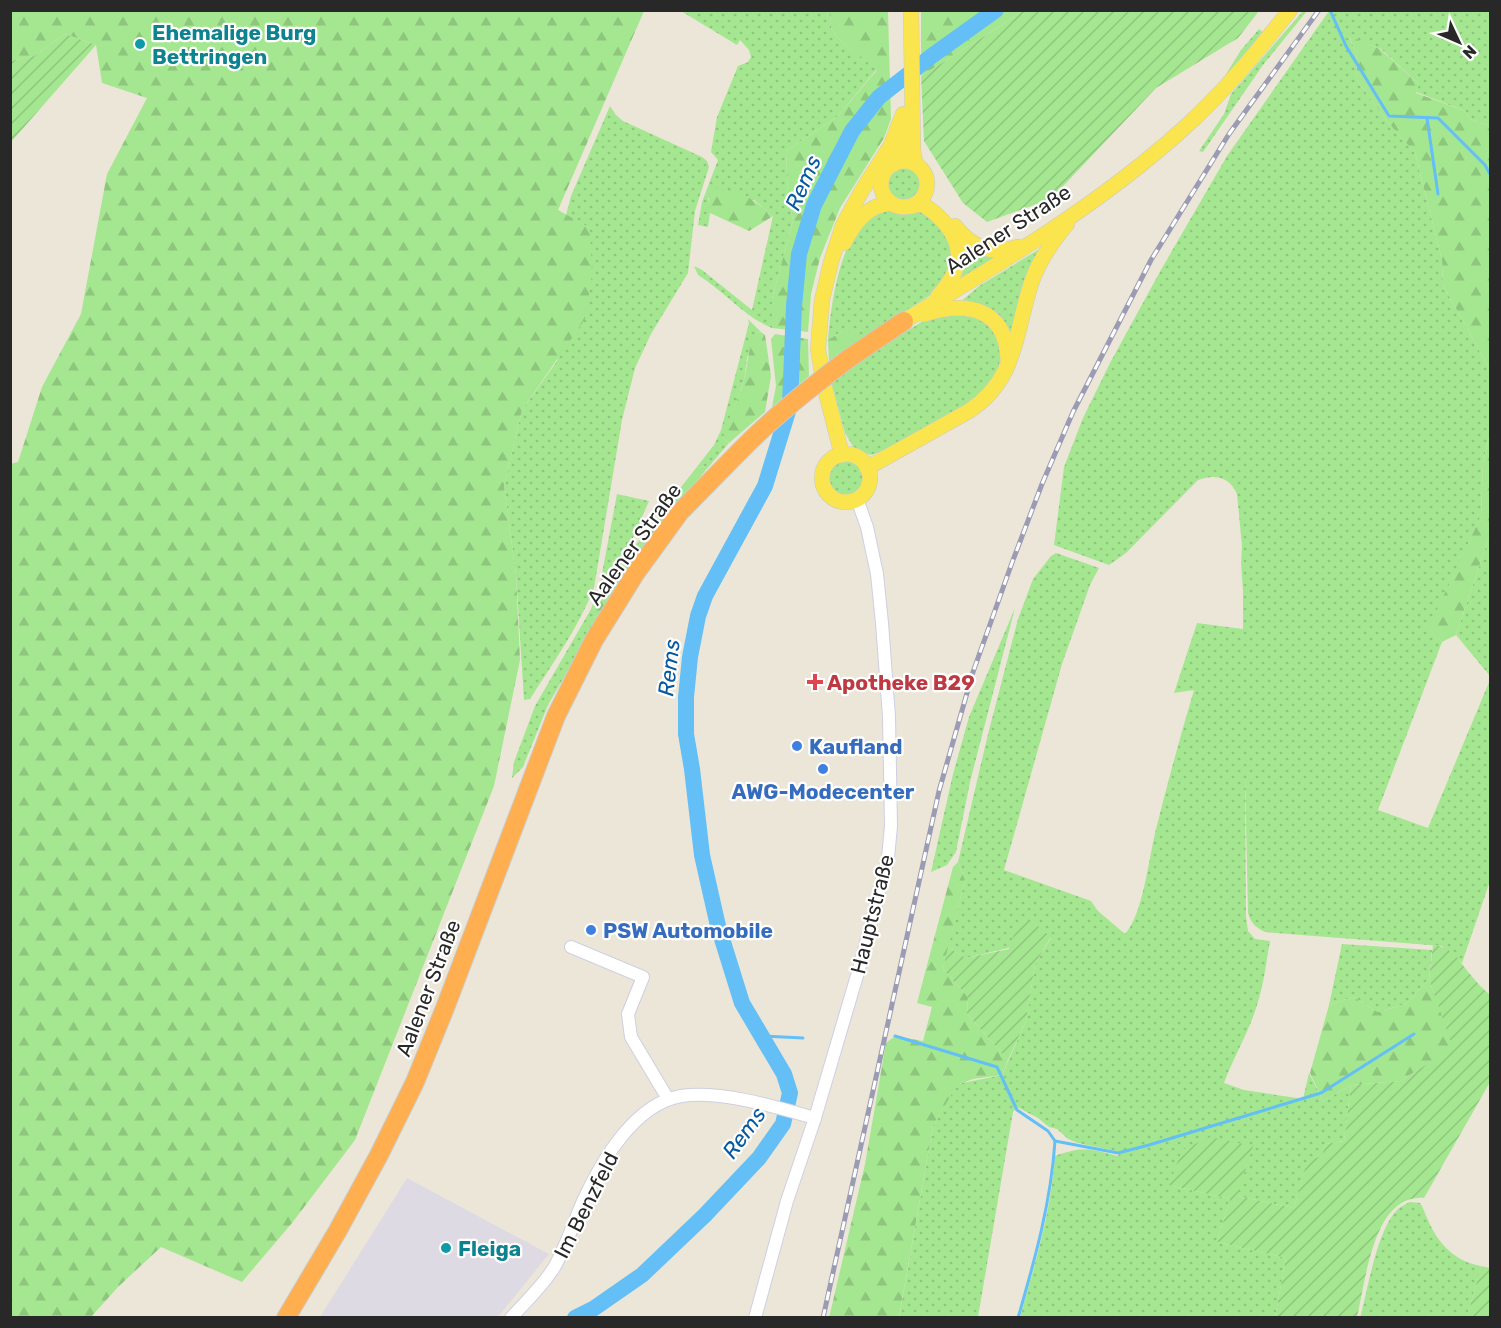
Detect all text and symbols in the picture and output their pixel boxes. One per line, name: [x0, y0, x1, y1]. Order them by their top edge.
north arrow: [1429, 12, 1489, 72]
place label: Ehemalige Burg Bettringen: [152, 20, 316, 69]
marker: Ehemalige Burg Bettringen: [133, 37, 147, 51]
text: N: [1459, 41, 1480, 63]
water label: Rems: [779, 151, 827, 215]
street label: Aalener Straße: [941, 179, 1075, 279]
street label: Aalener Straße: [581, 478, 687, 610]
water label: Rems: [652, 638, 686, 698]
place label: Apotheke B29: [827, 670, 975, 695]
marker: Apotheke B29: [808, 675, 822, 689]
place label: Kaufland: [809, 734, 903, 759]
marker: Kaufland: [790, 739, 804, 753]
marker: AWG-Modecenter: [816, 762, 830, 776]
place label: AWG-Modecenter: [732, 779, 915, 804]
street label: Hauptstraße: [845, 852, 899, 976]
street label: Aalener Straße: [390, 916, 466, 1060]
place label: PSW Automobile: [603, 918, 773, 943]
marker: PSW Automobile: [584, 923, 598, 937]
water label: Rems: [716, 1102, 772, 1164]
street label: Im Benzfeld: [549, 1148, 623, 1262]
place label: Fleiga: [458, 1236, 521, 1261]
marker: Fleiga: [439, 1241, 453, 1255]

